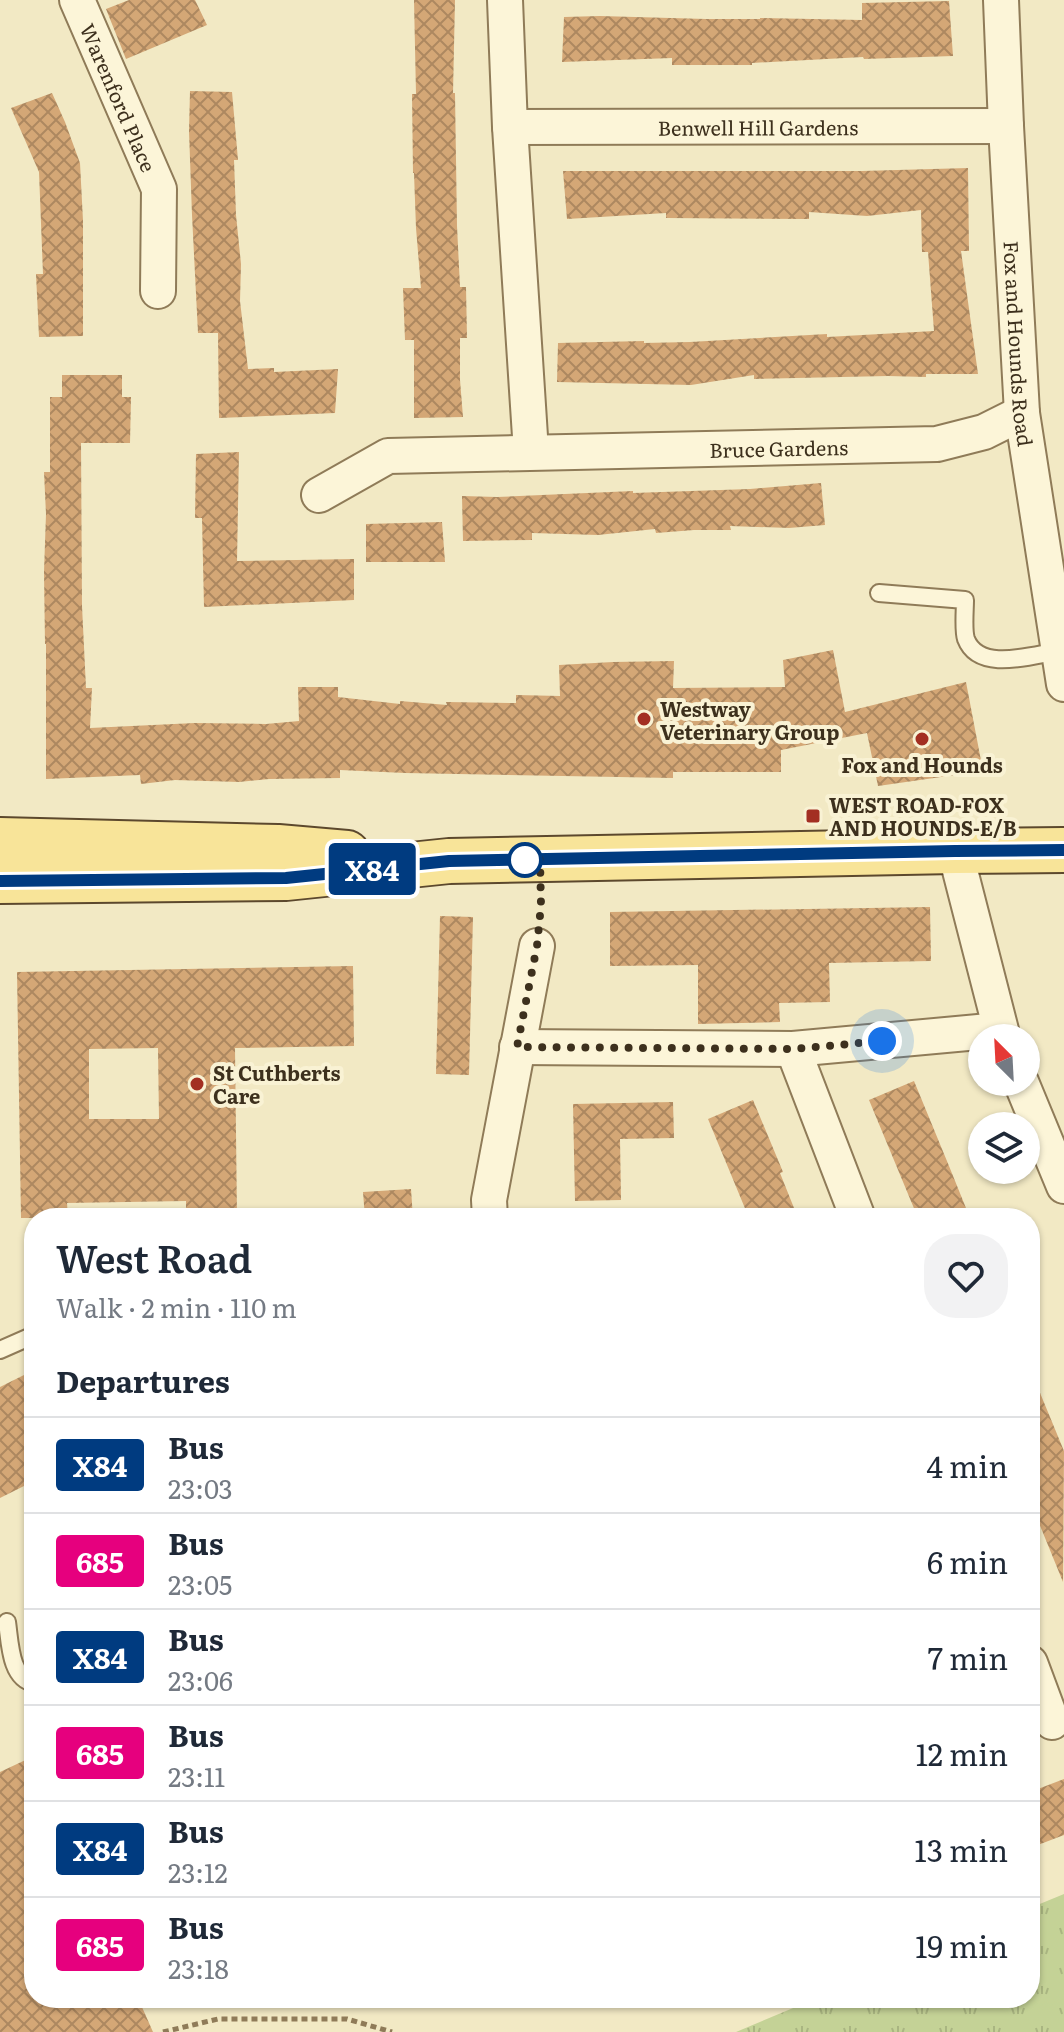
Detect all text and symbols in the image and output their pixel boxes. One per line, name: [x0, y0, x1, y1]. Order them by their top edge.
street label: Warenford Place: [74, 18, 165, 176]
street label: Benwell Hill Gardens: [658, 111, 858, 142]
street label: Fox and Hounds Road: [997, 240, 1042, 448]
street label: Bruce Gardens: [709, 431, 848, 464]
place label: Westway Veterinary Group: [660, 693, 839, 746]
marker: Westway Veterinary Group: [635, 710, 653, 728]
marker: Fox and Hounds: [913, 730, 931, 748]
place label: Fox and Hounds: [841, 749, 1003, 779]
place label: WEST ROAD-FOX AND HOUNDS-E/B: [829, 789, 1017, 842]
marker: WEST ROAD-FOX AND HOUNDS-E/B: [804, 807, 822, 825]
line badge: X84: [326, 843, 418, 895]
unlabelled marker: [508, 843, 542, 877]
text: X84: [345, 848, 399, 890]
your location: [862, 1021, 902, 1061]
north arrow: [968, 1024, 1040, 1096]
map controls: [968, 1024, 1040, 1184]
place label: St Cuthberts Care: [213, 1057, 340, 1110]
marker: St Cuthberts Care: [188, 1075, 206, 1093]
button: layers: [968, 1112, 1040, 1184]
text: West Road: [56, 1228, 252, 1285]
button: heart: [924, 1234, 1008, 1318]
text: Walk · 2 min · 110 m: [56, 1287, 297, 1326]
text: Departures: [56, 1358, 230, 1402]
text: Bus: [168, 1424, 224, 1468]
text: 4 min: [927, 1443, 1008, 1487]
text: X84: [73, 1444, 127, 1486]
text: 23:03: [168, 1468, 233, 1507]
text: Bus: [168, 1520, 224, 1564]
text: 6 min: [927, 1539, 1008, 1583]
text: 685: [76, 1540, 124, 1582]
text: 23:05: [168, 1564, 232, 1603]
text: Bus: [168, 1616, 224, 1660]
text: 7 min: [928, 1635, 1008, 1679]
text: X84: [73, 1636, 127, 1678]
text: 23:06: [168, 1660, 233, 1699]
text: Bus: [168, 1712, 224, 1756]
text: 12 min: [916, 1731, 1008, 1775]
text: 685: [76, 1732, 124, 1774]
text: 23:11: [168, 1756, 225, 1795]
text: Bus: [168, 1808, 224, 1852]
text: 13 min: [915, 1827, 1008, 1871]
text: X84: [73, 1828, 127, 1870]
text: 23:12: [168, 1852, 228, 1891]
text: Bus: [168, 1904, 224, 1948]
text: 19 min: [915, 1923, 1008, 1967]
text: 685: [76, 1924, 124, 1966]
text: 23:18: [168, 1948, 229, 1987]

